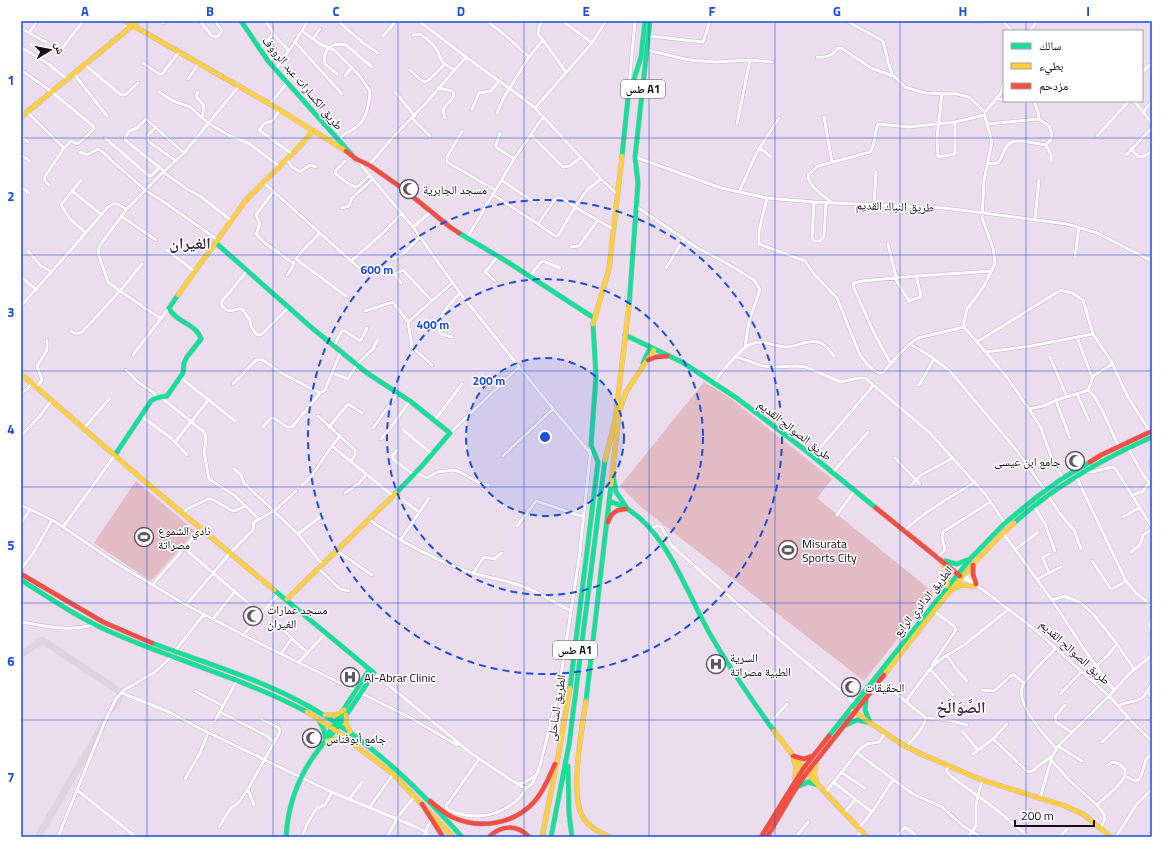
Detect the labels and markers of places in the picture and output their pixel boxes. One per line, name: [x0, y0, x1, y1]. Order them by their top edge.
mosque icon: مسجد الجابرية: [398, 178, 420, 200]
place label: مسجد الجابرية: [423, 180, 487, 199]
centre of rings: [538, 430, 552, 444]
mosque icon: جامع ابن عيسى: [1064, 450, 1086, 472]
place label: جامع ابن عيسى: [994, 452, 1061, 471]
place label: نادي الشموع مصراتة: [158, 521, 211, 554]
sports icon: نادي الشموع مصراتة: [133, 526, 155, 548]
place label: Misurata Sports City: [802, 534, 857, 567]
sports icon: Misurata Sports City: [777, 539, 799, 561]
place label: مسجد عمارات الغيران: [267, 600, 328, 633]
mosque icon: مسجد عمارات الغيران: [242, 605, 264, 627]
place label: السرية الطبية مصراتة: [730, 648, 791, 681]
hospital icon: السرية الطبية مصراتة: [705, 653, 727, 675]
hospital icon: Al-Abrar Clinic: [339, 666, 361, 688]
place label: Al-Abrar Clinic: [364, 668, 436, 687]
mosque icon: الحقيقات: [840, 676, 862, 698]
place label: الحقيقات: [865, 678, 904, 697]
mosque icon: جامع أبوفناس: [301, 727, 323, 749]
place label: جامع أبوفناس: [326, 729, 386, 748]

